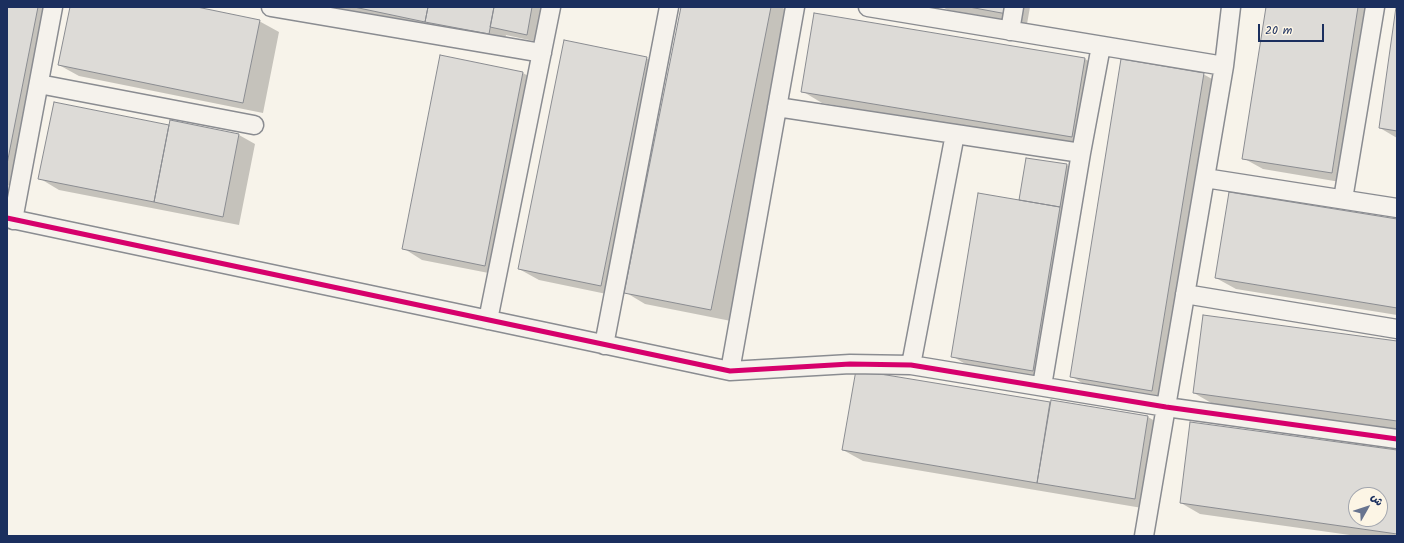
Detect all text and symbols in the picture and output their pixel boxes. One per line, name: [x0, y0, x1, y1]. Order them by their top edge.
scale bar: [1260, 16, 1326, 42]
text: 20 m: [1265, 21, 1292, 40]
north arrow: [1348, 487, 1388, 527]
text: ش: [1366, 490, 1387, 510]

